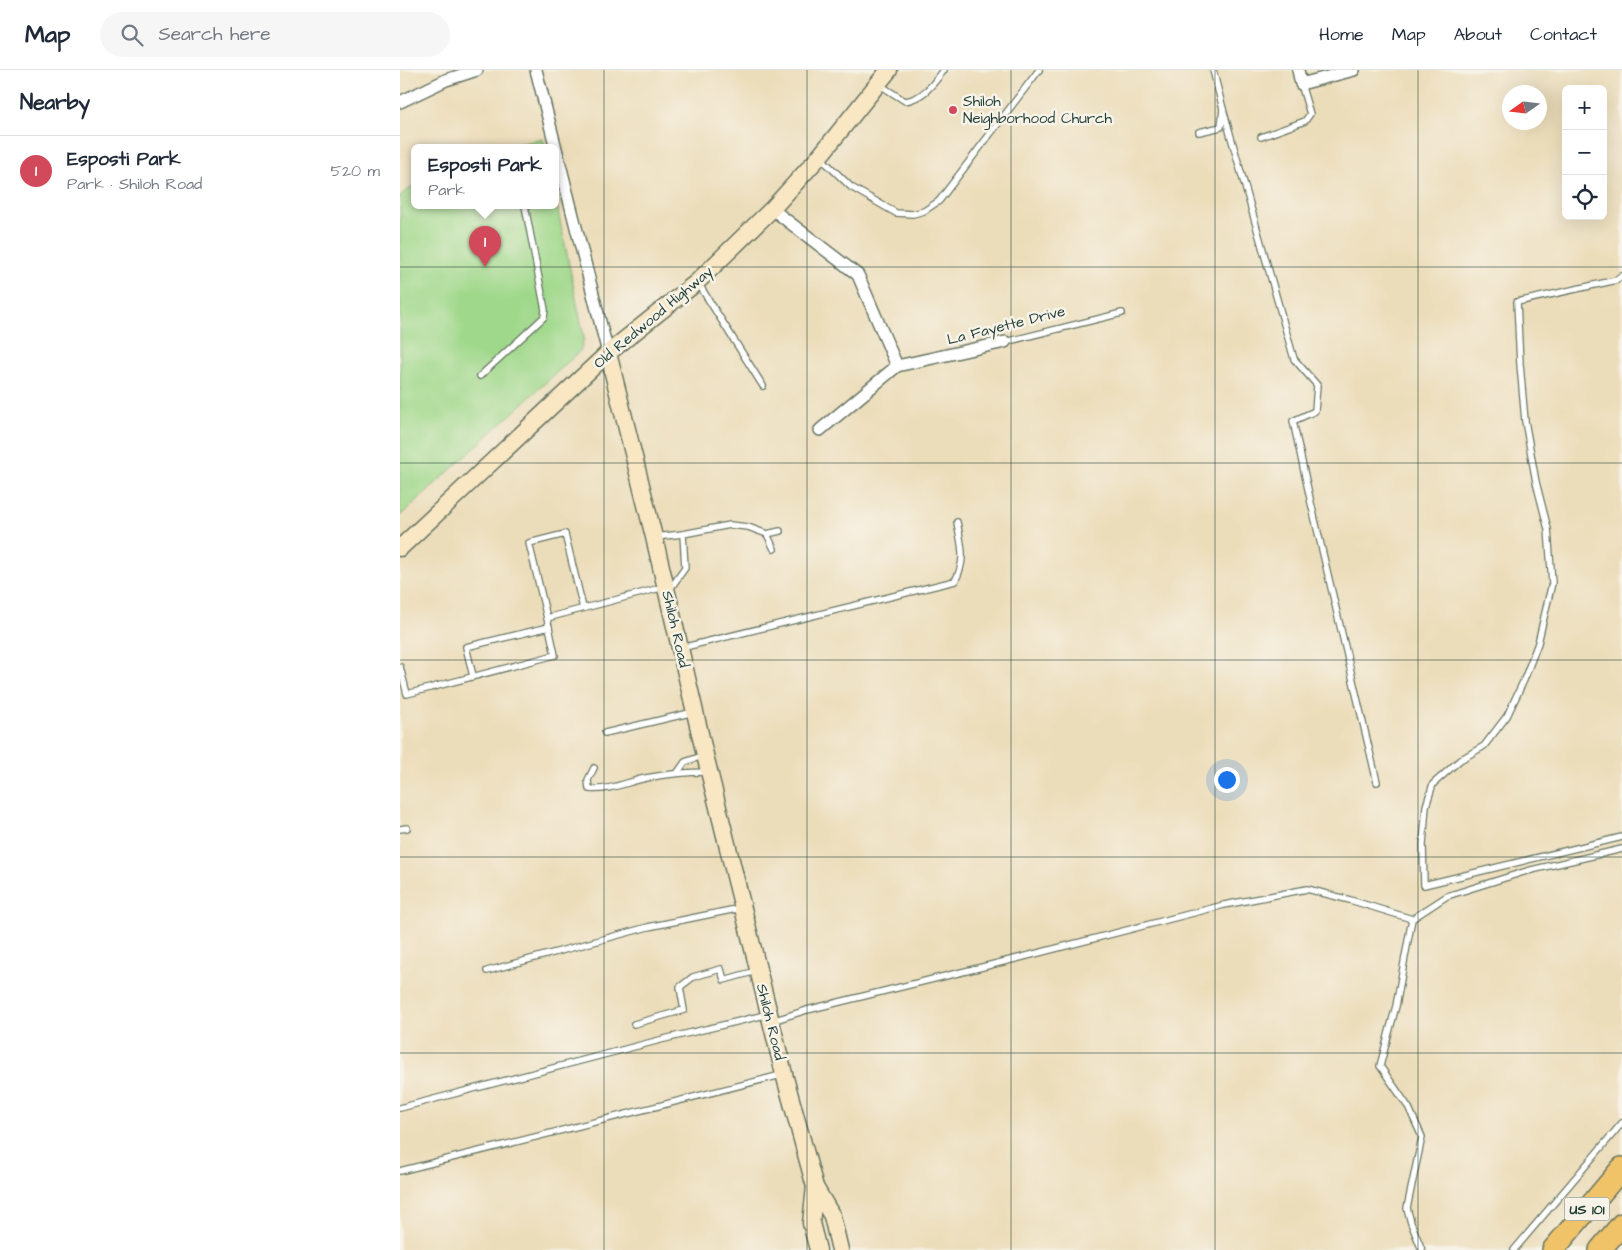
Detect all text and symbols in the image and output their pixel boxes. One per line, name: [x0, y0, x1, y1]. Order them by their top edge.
search box: [100, 12, 450, 57]
text: Map: [25, 18, 70, 52]
icon: search: [118, 21, 146, 49]
text: Search here: [158, 21, 271, 48]
text: Home: [1319, 22, 1364, 47]
text: Map: [1392, 22, 1426, 47]
text: About: [1454, 22, 1502, 47]
text: Contact: [1530, 22, 1597, 47]
north arrow: [1502, 85, 1547, 130]
map controls: [1562, 85, 1607, 220]
button: +: [1562, 85, 1607, 130]
text: Nearby: [20, 88, 90, 117]
place label: Shiloh Neighborhood Church: [963, 91, 1113, 130]
marker: Shiloh Neighborhood Church: [947, 104, 959, 116]
button: −: [1562, 130, 1607, 175]
popup: [411, 144, 559, 209]
text: Esposti Park: [67, 146, 181, 173]
text: Esposti Park: [428, 152, 542, 179]
text: 1: [35, 160, 37, 182]
text: 520 m: [331, 160, 380, 182]
text: Park · Shiloh Road: [67, 173, 202, 195]
button: locate: [1562, 175, 1607, 220]
text: Park: [428, 179, 465, 201]
pin: 1: [469, 226, 501, 267]
street label: Old Redwood Highway: [589, 261, 718, 374]
street label: La Fayette Drive: [945, 301, 1068, 351]
street label: Shiloh Road: [657, 589, 695, 670]
your location: [1214, 767, 1240, 793]
street label: Shiloh Road: [751, 982, 790, 1063]
road number: US 101: [1564, 1198, 1610, 1220]

